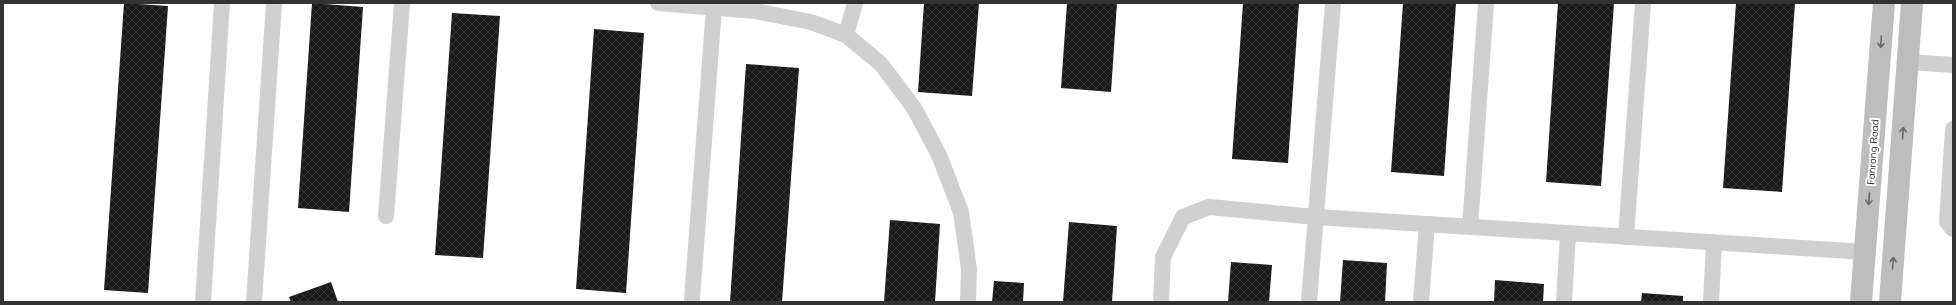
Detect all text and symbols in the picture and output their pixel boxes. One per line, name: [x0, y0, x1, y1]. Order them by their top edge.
one-way arrow: [1877, 35, 1884, 48]
street label: Fanrong Road: [1864, 119, 1882, 185]
one-way arrow: [1899, 127, 1906, 140]
one-way arrow: [1866, 192, 1873, 205]
one-way arrow: [1890, 257, 1897, 270]

